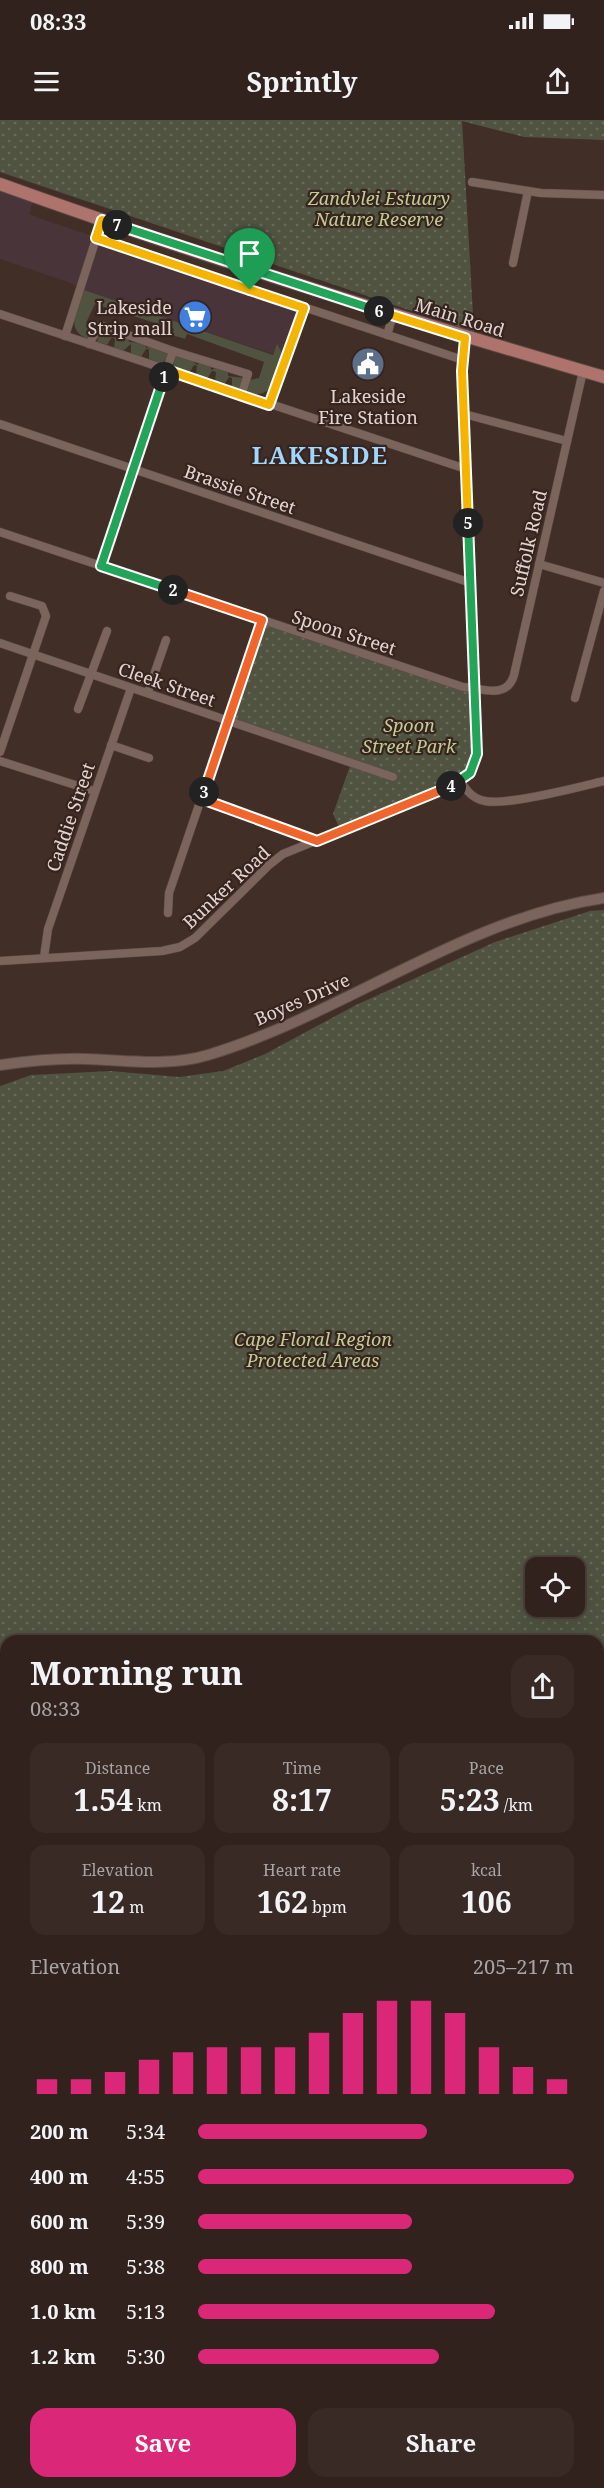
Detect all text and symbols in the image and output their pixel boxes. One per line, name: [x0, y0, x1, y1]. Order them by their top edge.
text: 08:33: [30, 6, 86, 36]
text: Sprintly: [247, 63, 357, 100]
icon: menu: [30, 65, 63, 98]
icon: share: [541, 65, 574, 98]
park label: Zandvlei Estuary Nature Reserve: [307, 186, 450, 231]
pin: 7: [102, 210, 132, 240]
text: 7: [112, 214, 122, 236]
pin: [224, 228, 275, 290]
icon: arrive: [233, 237, 266, 270]
street label: Main Road: [412, 292, 508, 342]
place label: Lakeside Strip mall: [88, 295, 172, 340]
pin: 6: [364, 296, 394, 326]
supermarket icon: Lakeside Strip mall: [177, 299, 213, 335]
text: 6: [374, 300, 384, 322]
public building icon: Lakeside Fire Station: [350, 346, 386, 382]
pin: 1: [149, 362, 179, 392]
text: 1: [159, 366, 169, 388]
place label: Lakeside Fire Station: [318, 384, 418, 429]
district label: LAKESIDE: [252, 438, 388, 471]
street label: Brassie Street: [181, 459, 299, 519]
street label: Suffolk Road: [504, 487, 552, 599]
pin: 5: [453, 508, 483, 538]
text: 5: [463, 512, 473, 534]
pin: 2: [158, 575, 188, 605]
text: 2: [168, 579, 178, 601]
street label: Spoon Street: [289, 604, 399, 660]
street label: Cleek Street: [115, 656, 219, 712]
park label: Spoon Street Park: [362, 713, 457, 758]
street label: Caddie Street: [40, 759, 100, 875]
pin: 4: [436, 771, 466, 801]
text: 4: [446, 775, 456, 797]
pin: 3: [189, 777, 219, 807]
text: 3: [199, 781, 209, 803]
street label: Bunker Road: [177, 840, 275, 934]
street label: Boyes Drive: [251, 967, 353, 1031]
park label: Cape Floral Region Protected Areas: [234, 1327, 392, 1372]
map controls: [525, 1557, 585, 1617]
button: locate: [525, 1557, 585, 1617]
text: Morning run: [30, 1650, 243, 1695]
button: share: [511, 1655, 574, 1718]
text: 08:33: [30, 1695, 80, 1722]
text: Distance: [85, 1757, 150, 1779]
text: Time: [283, 1757, 321, 1779]
text: Pace: [469, 1757, 504, 1779]
text: 1.54: [74, 1779, 133, 1820]
text: 8:17: [272, 1779, 332, 1820]
text: 5:23: [440, 1779, 500, 1820]
text: km: [133, 1794, 162, 1816]
text: /km: [500, 1794, 533, 1816]
text: Elevation: [82, 1859, 154, 1881]
text: Heart rate: [263, 1859, 341, 1881]
text: kcal: [471, 1859, 502, 1881]
text: 12: [91, 1881, 125, 1922]
text: 162: [257, 1881, 308, 1922]
text: 106: [461, 1881, 512, 1922]
text: m: [125, 1896, 144, 1918]
text: bpm: [308, 1896, 347, 1918]
text: Elevation: [30, 1953, 120, 1980]
text: 205–217 m: [473, 1953, 574, 1980]
text: 200 m: [30, 2118, 89, 2145]
text: 5:34: [126, 2118, 165, 2145]
text: 400 m: [30, 2163, 89, 2190]
text: 4:55: [126, 2163, 165, 2190]
text: 600 m: [30, 2208, 89, 2235]
text: 5:39: [126, 2208, 165, 2235]
text: 800 m: [30, 2253, 89, 2280]
text: 5:38: [126, 2253, 165, 2280]
text: 1.0 km: [30, 2298, 96, 2325]
text: 5:13: [126, 2298, 165, 2325]
text: 1.2 km: [30, 2343, 96, 2370]
text: 5:30: [126, 2343, 165, 2370]
button: Save: [30, 2408, 296, 2477]
button: Share: [308, 2408, 574, 2477]

